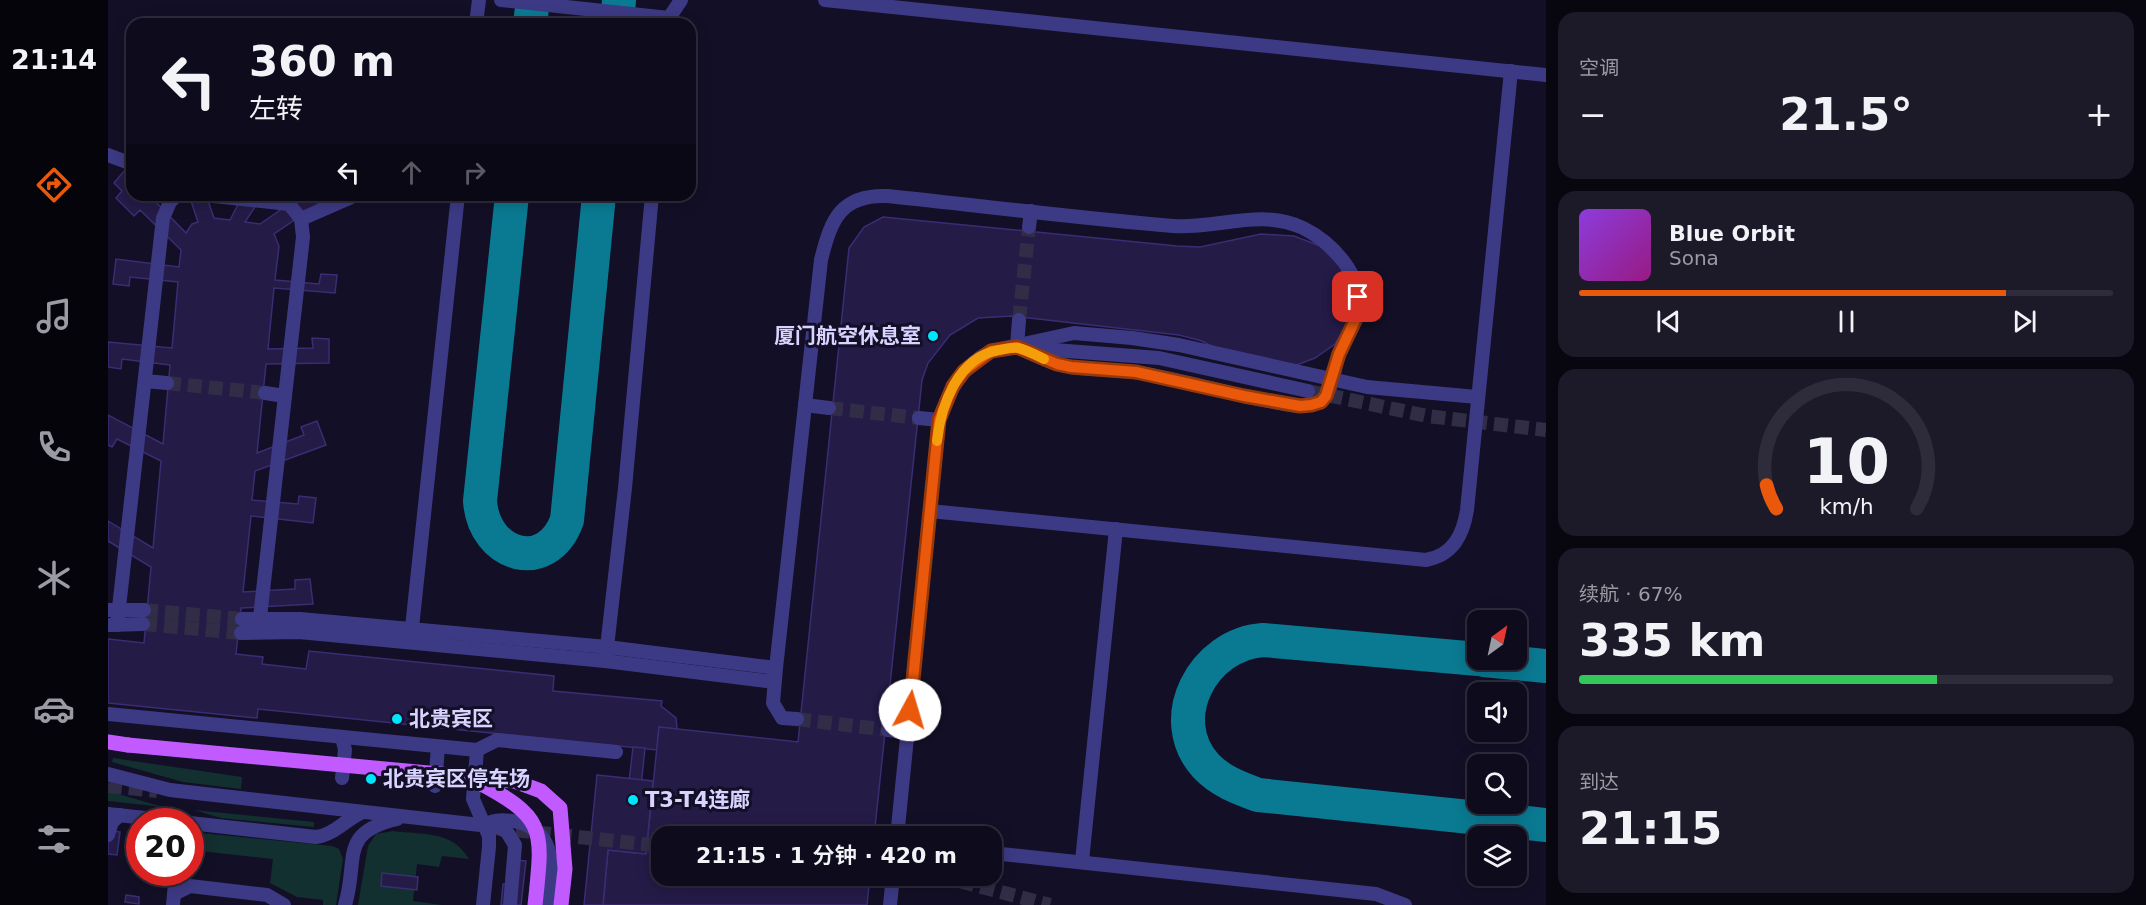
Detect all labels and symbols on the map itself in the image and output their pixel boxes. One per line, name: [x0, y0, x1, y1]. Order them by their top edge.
pin: [1332, 271, 1383, 322]
place label: 厦门航空休息室: [774, 324, 921, 348]
marker: 厦门航空休息室: [926, 329, 940, 343]
north arrow: [1467, 610, 1527, 670]
position arrow: [878, 678, 942, 742]
place label: 北贵宾区: [409, 707, 493, 731]
marker: 北贵宾区: [390, 712, 404, 726]
place label: 北贵宾区停车场: [383, 767, 530, 791]
marker: 北贵宾区停车场: [364, 772, 378, 786]
place label: T3-T4连廊: [645, 788, 751, 812]
marker: T3-T4连廊: [626, 793, 640, 807]
speed limit sign: 20: [126, 808, 204, 886]

